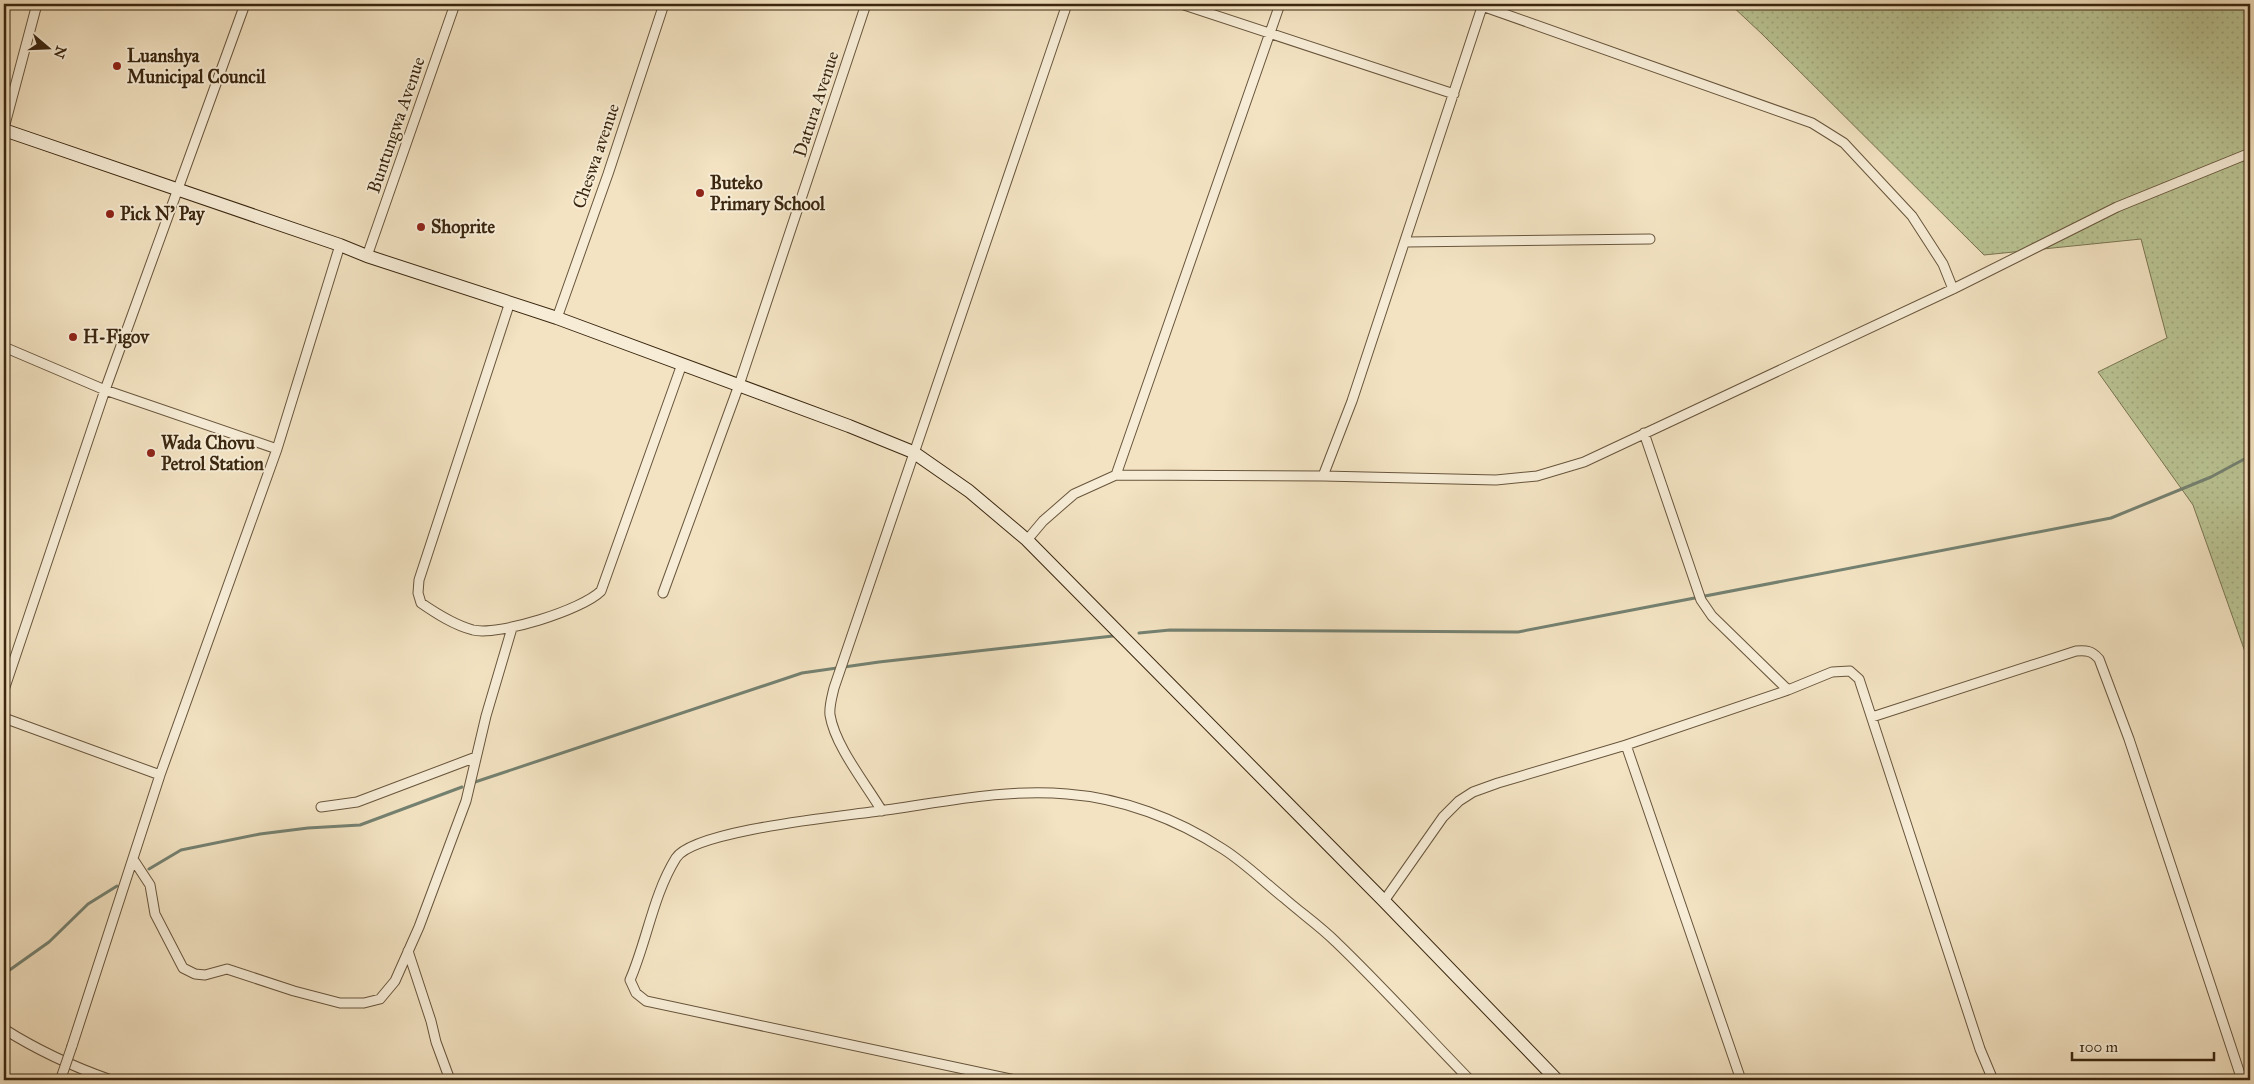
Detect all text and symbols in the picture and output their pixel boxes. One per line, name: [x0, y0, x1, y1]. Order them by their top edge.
north arrow: [22, 22, 72, 72]
text: N: [50, 44, 70, 61]
place label: Luanshya Municipal Council: [127, 45, 267, 89]
street label: Datura Avenue: [789, 48, 843, 160]
street label: Buntungwa Avenue: [362, 54, 431, 196]
marker: Luanshya Municipal Council: [111, 60, 123, 72]
street label: Cheswa avenue: [568, 101, 624, 211]
place label: Buteko Primary School: [710, 172, 826, 216]
marker: Buteko Primary School: [694, 187, 706, 199]
place label: Pick N' Pay: [120, 203, 206, 226]
marker: Pick N' Pay: [104, 208, 116, 220]
place label: Shoprite: [431, 216, 495, 239]
marker: Shoprite: [415, 221, 427, 233]
place label: H-Figov: [83, 326, 150, 349]
marker: H-Figov: [67, 331, 79, 343]
place label: Wada Chovu Petrol Station: [161, 432, 264, 475]
marker: Wada Chovu Petrol Station: [145, 447, 157, 459]
scale bar: [2072, 1029, 2214, 1061]
text: 100 m: [2079, 1038, 2119, 1056]

